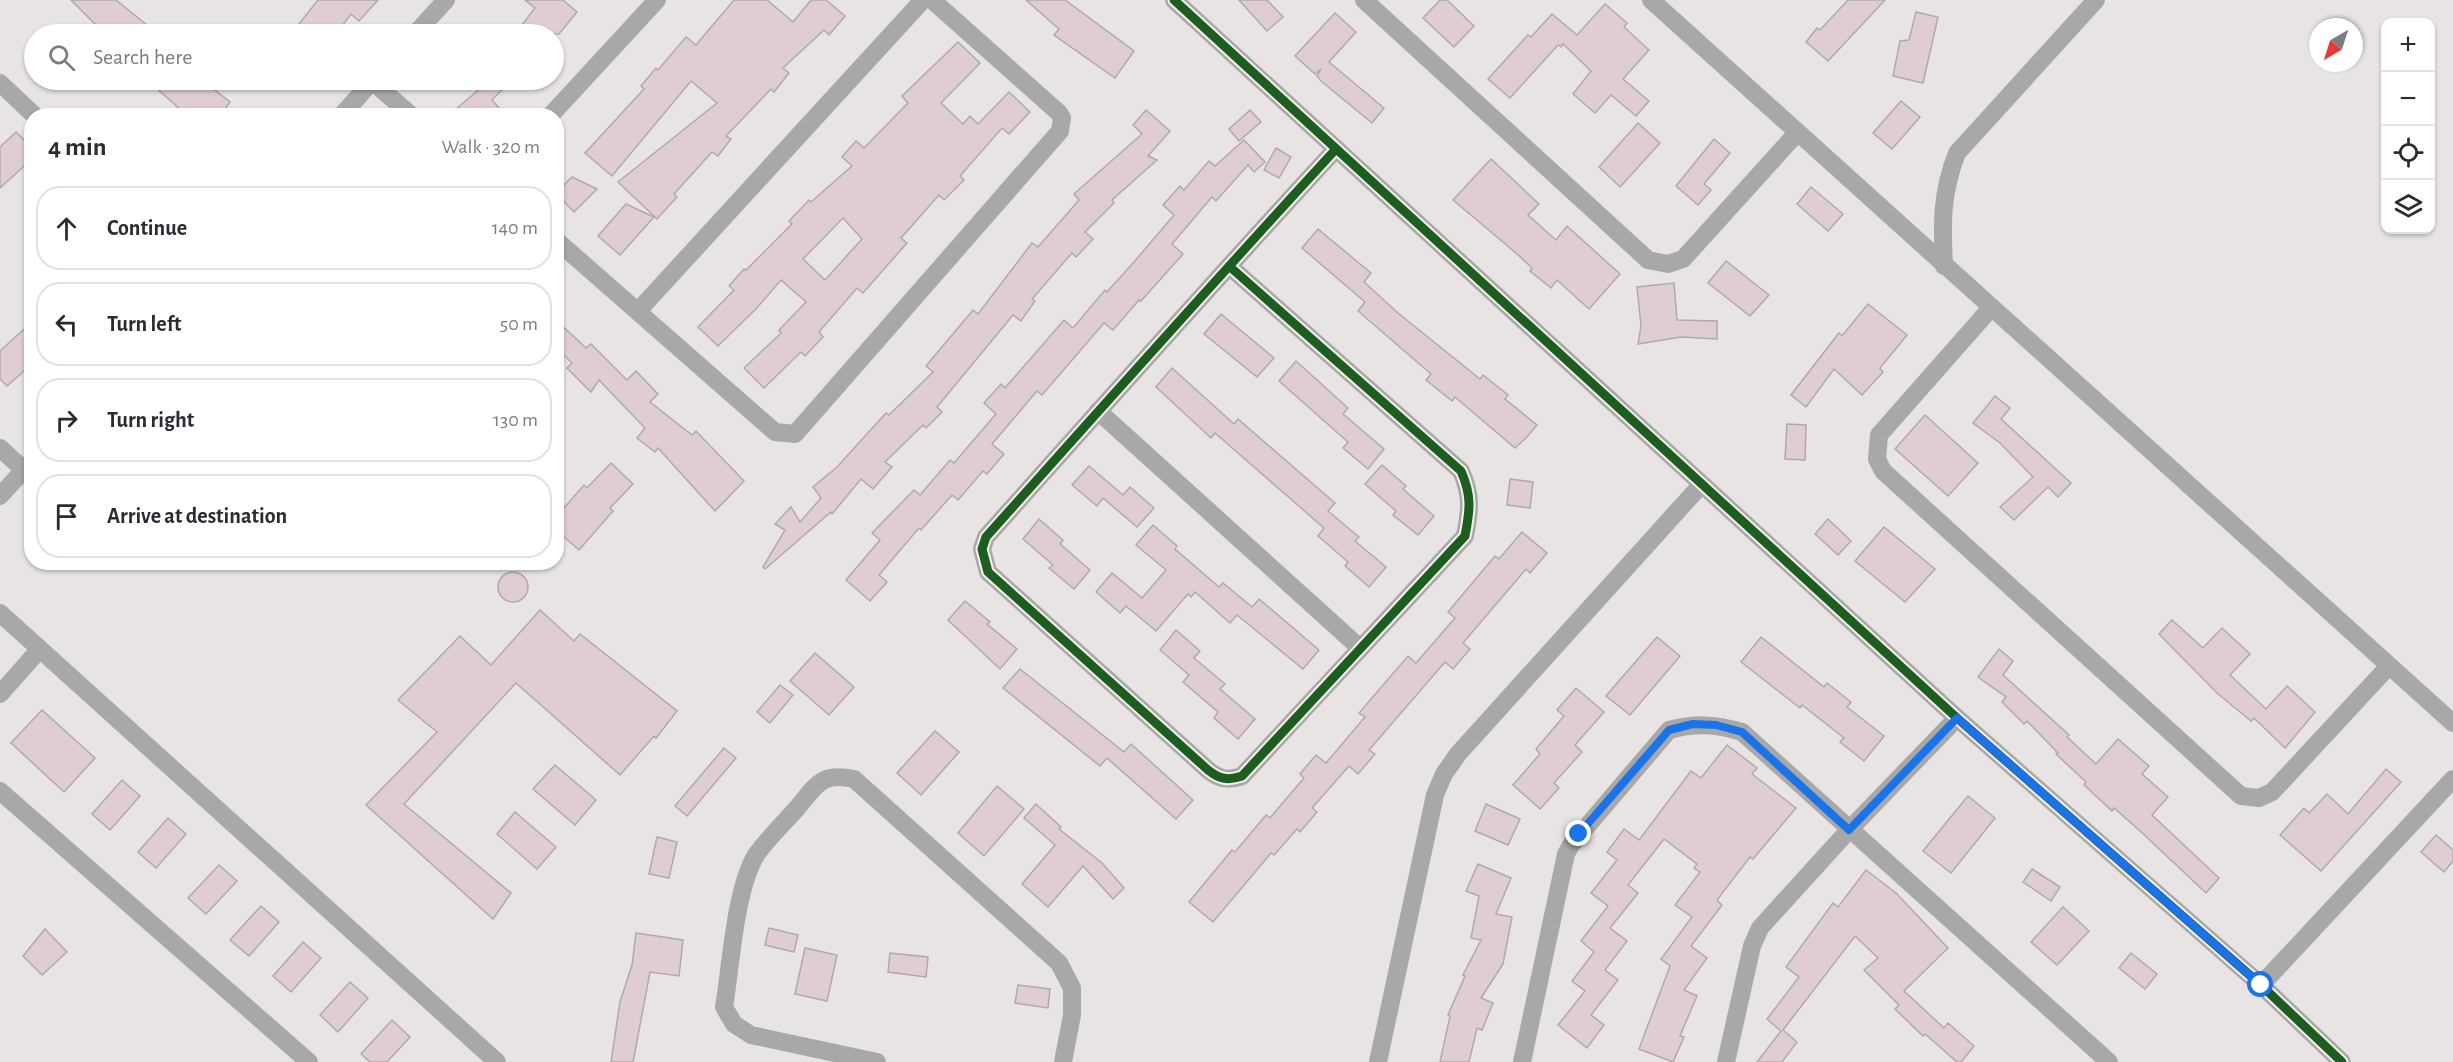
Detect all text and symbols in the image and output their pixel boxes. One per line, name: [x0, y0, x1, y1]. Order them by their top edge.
north arrow: [2309, 18, 2363, 72]
map controls: [2381, 18, 2435, 234]
button: +: [2381, 18, 2435, 72]
search box: [24, 24, 564, 90]
icon: search: [45, 41, 78, 74]
text: Search here: [93, 46, 192, 68]
button: −: [2381, 72, 2435, 126]
button: locate: [2381, 126, 2435, 180]
text: 4 min: [48, 134, 107, 160]
text: Walk · 320 m: [442, 137, 540, 157]
button: layers: [2381, 180, 2435, 234]
icon: ahead: [50, 212, 83, 245]
text: Continue: [107, 217, 187, 239]
text: 140 m: [492, 218, 538, 238]
icon: left: [50, 308, 83, 341]
text: Turn left: [107, 313, 181, 335]
text: 50 m: [500, 314, 538, 334]
icon: right: [50, 404, 83, 437]
text: Turn right: [107, 409, 194, 431]
text: 130 m: [493, 410, 538, 430]
icon: arrive: [50, 500, 83, 533]
text: Arrive at destination: [107, 505, 287, 527]
route end: [1565, 820, 1591, 846]
route start: [2247, 971, 2273, 997]

